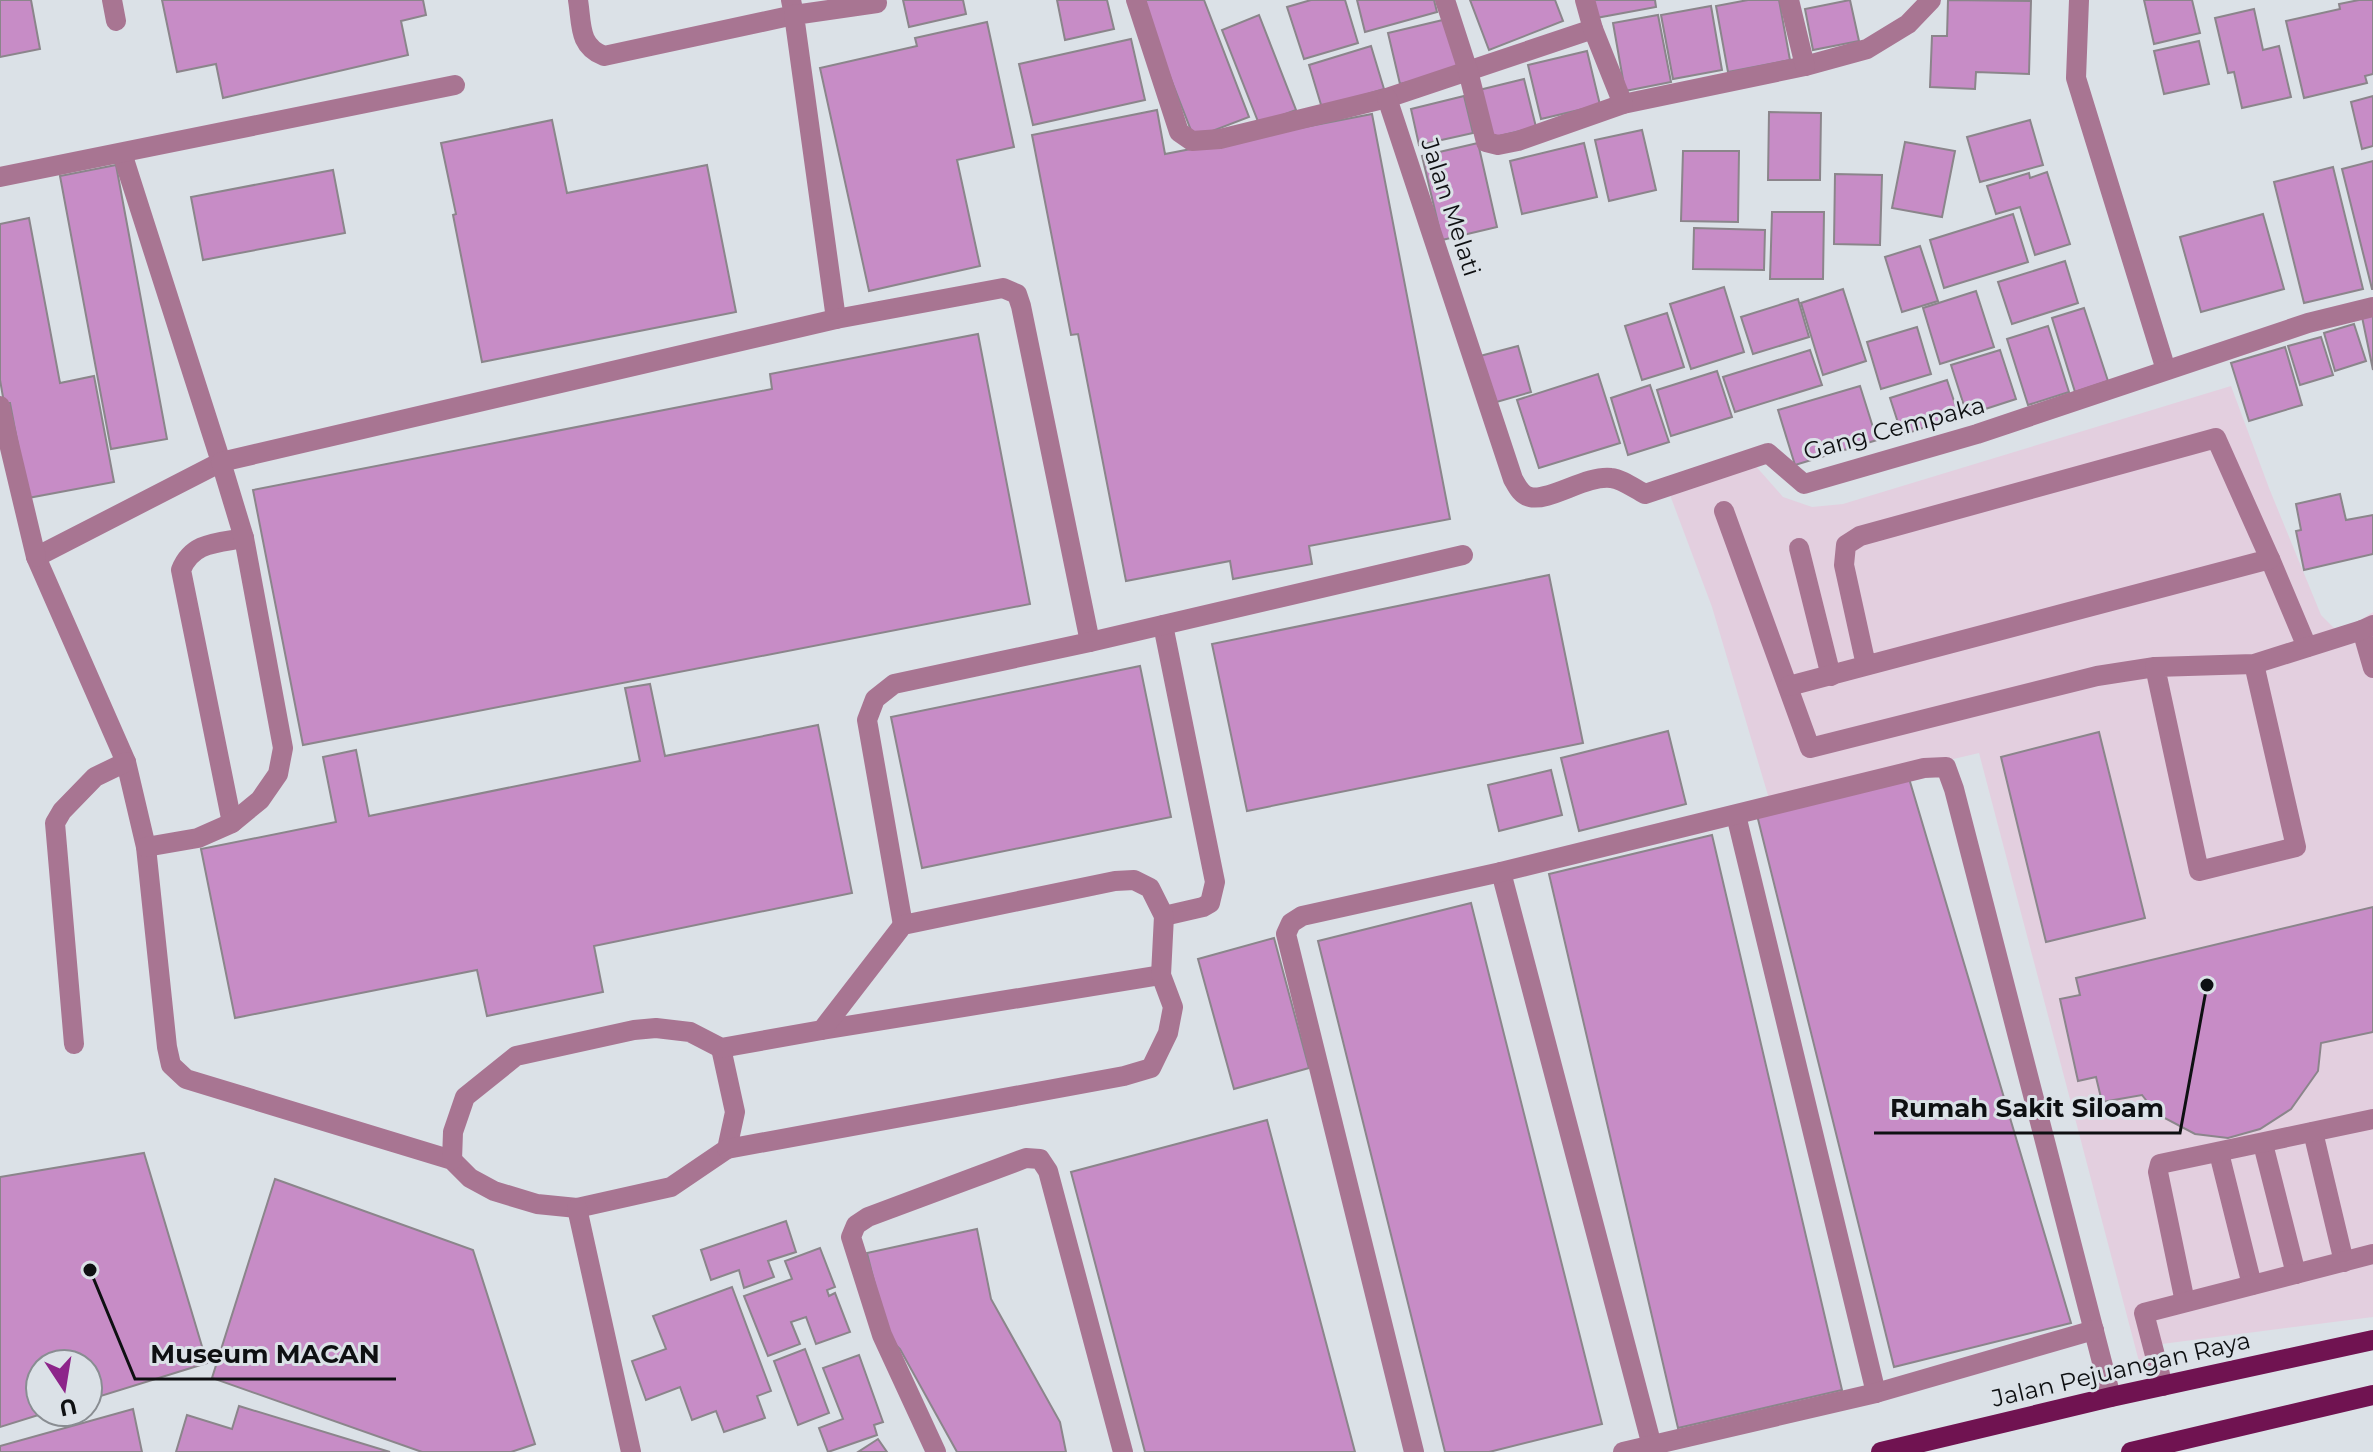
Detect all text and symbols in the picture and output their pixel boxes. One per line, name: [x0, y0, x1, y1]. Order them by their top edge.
street label: Jalan Melati: [1415, 133, 1487, 280]
street label: Gang Cempaka: [1800, 390, 1988, 466]
callout: Rumah Sakit Siloam: [1874, 1083, 2180, 1133]
text: Rumah Sakit Siloam: [1890, 1092, 2164, 1124]
street label: Jalan Pejuangan Raya: [1988, 1325, 2253, 1413]
callout: Museum MACAN: [135, 1329, 396, 1379]
text: Museum MACAN: [150, 1338, 380, 1370]
north arrow: [24, 1348, 104, 1428]
text: U: [57, 1392, 79, 1422]

